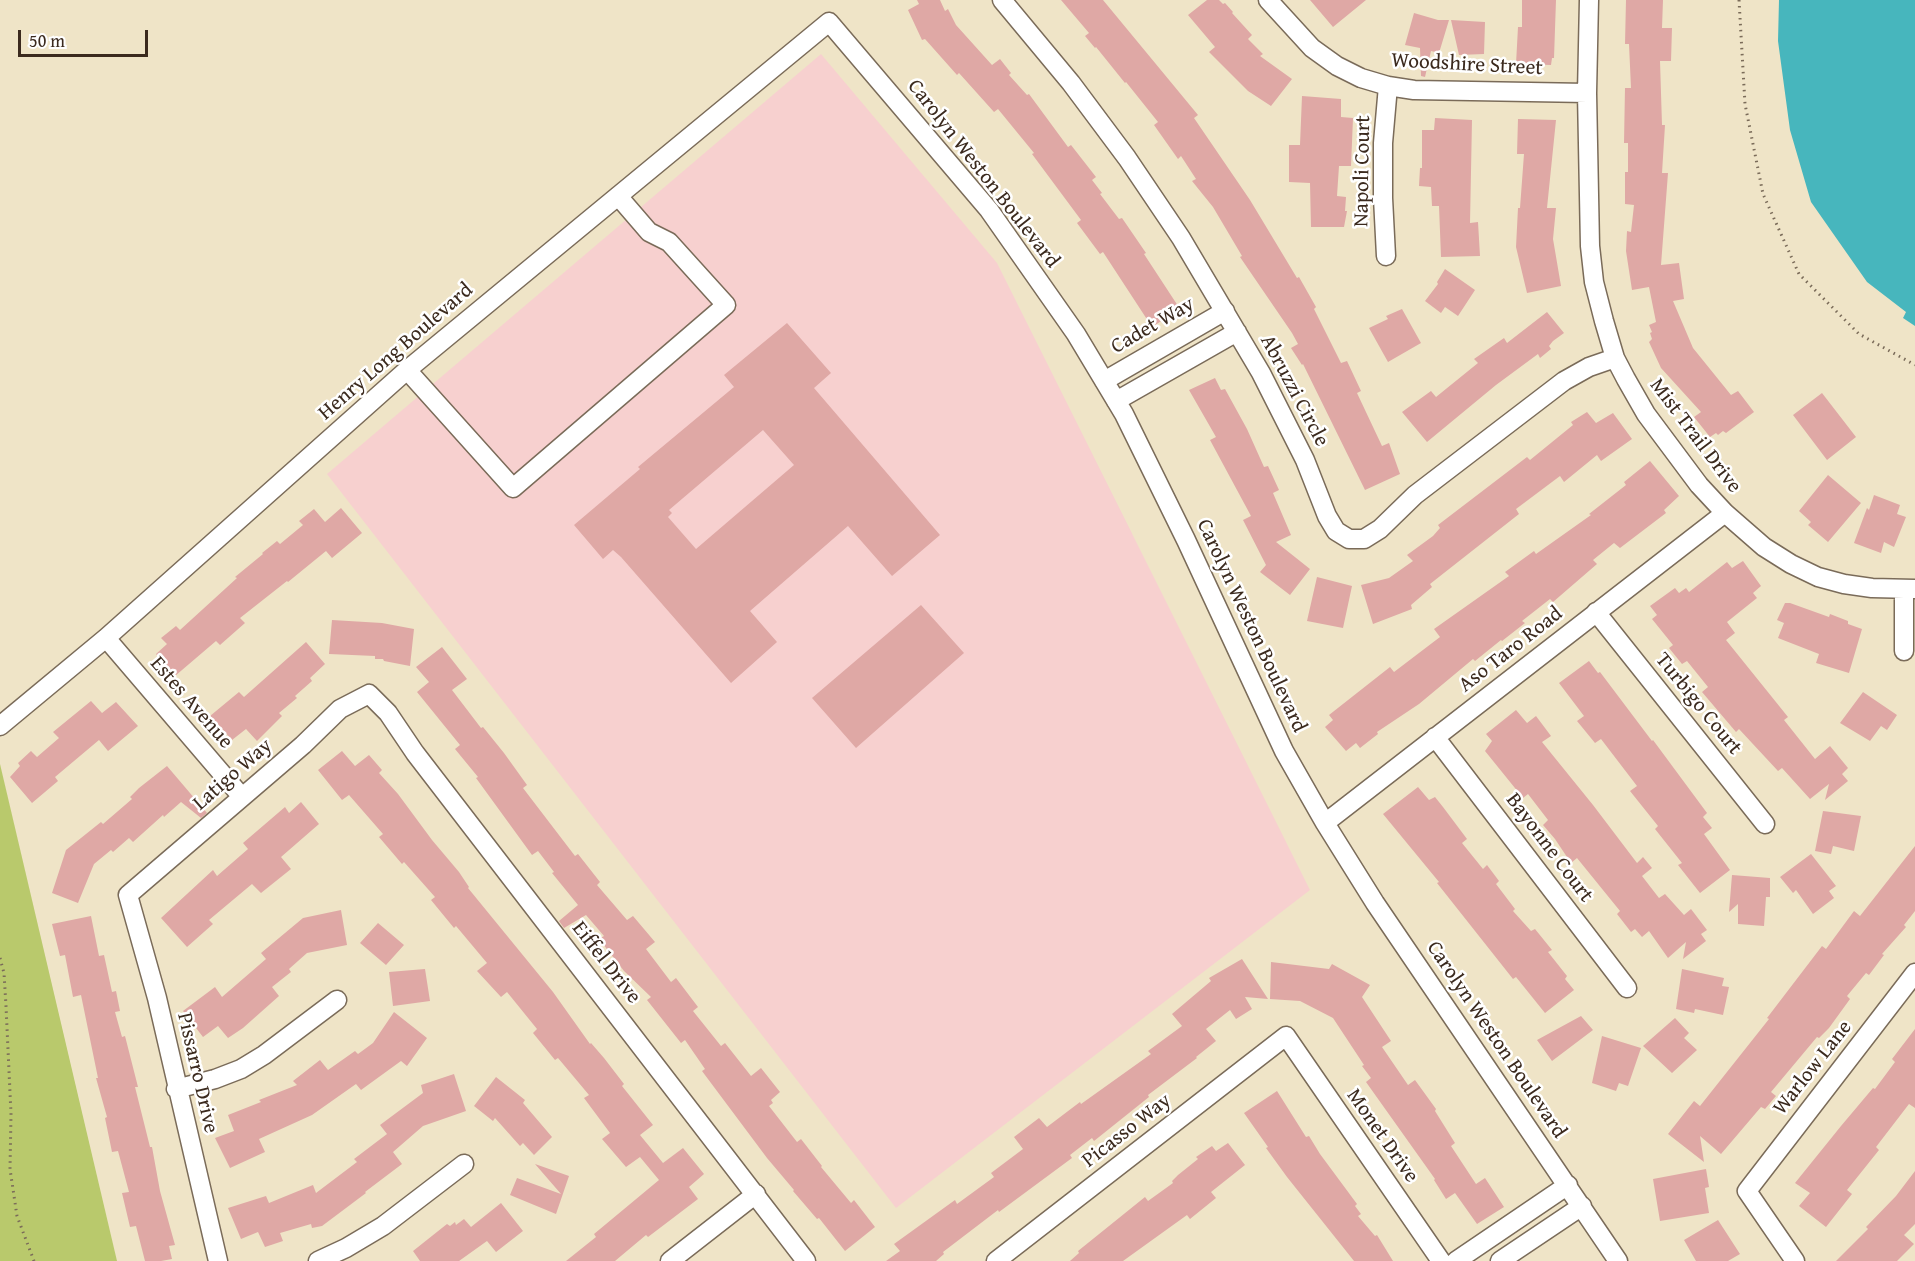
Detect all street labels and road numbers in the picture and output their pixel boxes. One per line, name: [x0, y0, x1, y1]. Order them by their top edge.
street label: Woodshire Street: [1391, 48, 1543, 82]
street label: Carolyn Weston Boulevard: [902, 75, 1064, 273]
street label: Napoli Court: [1349, 115, 1377, 227]
street label: Henry Long Boulevard: [314, 278, 478, 426]
street label: Cadet Way: [1107, 292, 1199, 360]
street label: Abruzzi Circle: [1254, 331, 1334, 451]
street label: Mist Trail Drive: [1644, 374, 1746, 498]
street label: Carolyn Weston Boulevard: [1190, 515, 1312, 737]
street label: Aso Taro Road: [1454, 602, 1568, 698]
street label: Turbigo Court: [1649, 648, 1747, 760]
street label: Estes Avenue: [144, 652, 238, 754]
street label: Latigo Way: [188, 734, 278, 816]
street label: Bayonne Court: [1500, 788, 1598, 908]
street label: Eiffel Drive: [566, 917, 646, 1009]
street label: Carolyn Weston Boulevard: [1421, 937, 1571, 1143]
street label: Pissarro Drive: [171, 1010, 223, 1136]
street label: Warlow Lane: [1768, 1016, 1858, 1120]
street label: Monet Drive: [1340, 1084, 1424, 1188]
street label: Picasso Way: [1078, 1088, 1176, 1174]

